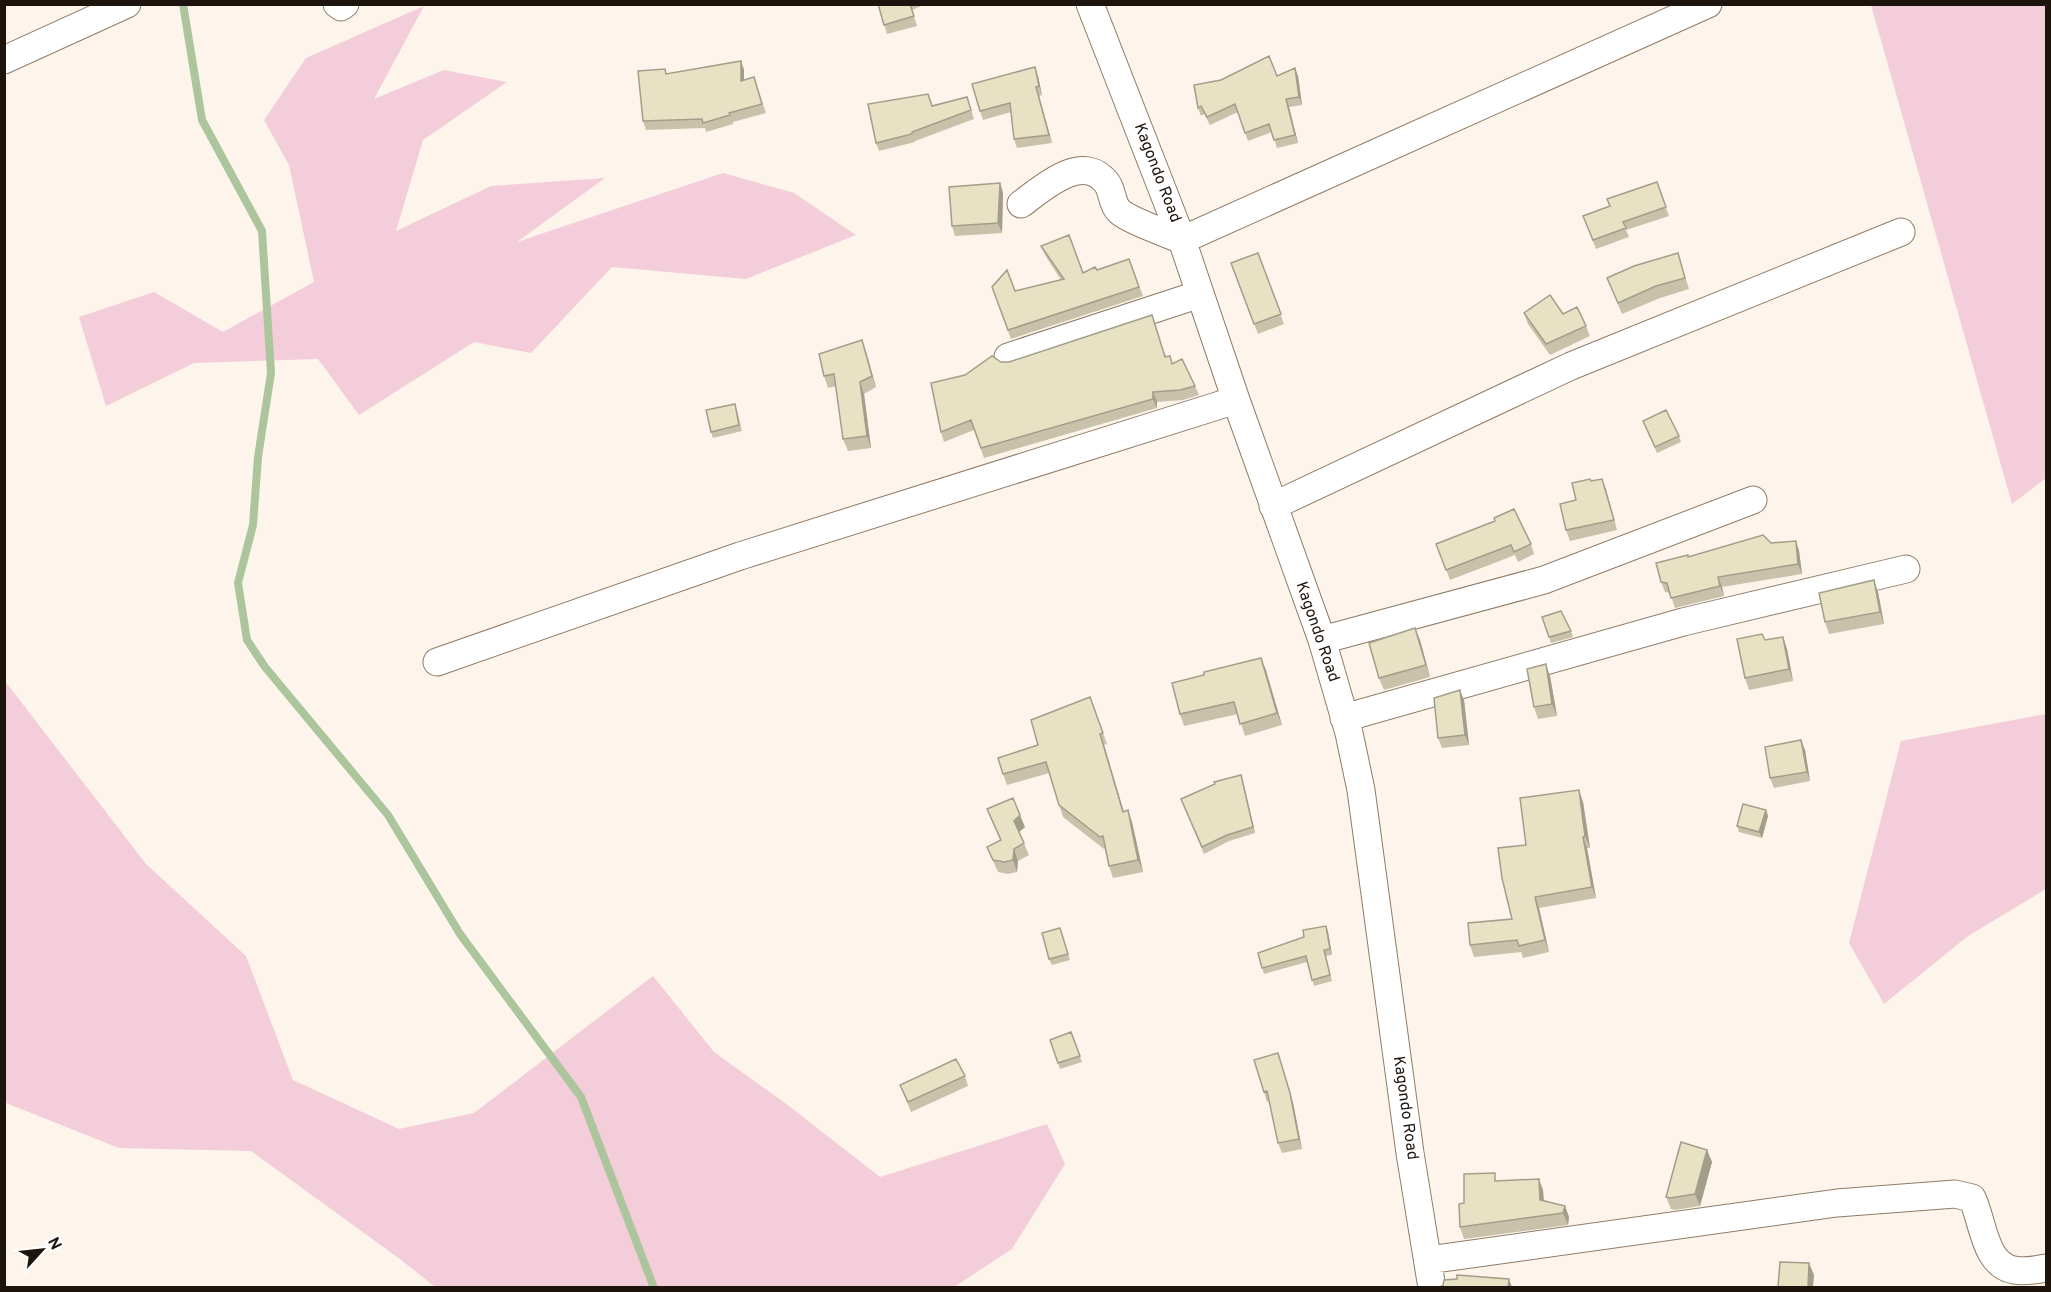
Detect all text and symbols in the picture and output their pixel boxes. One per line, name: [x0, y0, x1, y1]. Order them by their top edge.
street label: Kagondo Road: [1129, 121, 1185, 225]
street label: Kagondo Road: [1290, 579, 1344, 685]
street label: Kagondo Road: [1388, 1055, 1422, 1161]
north arrow: [12, 1220, 72, 1280]
text: N: [42, 1234, 65, 1254]

